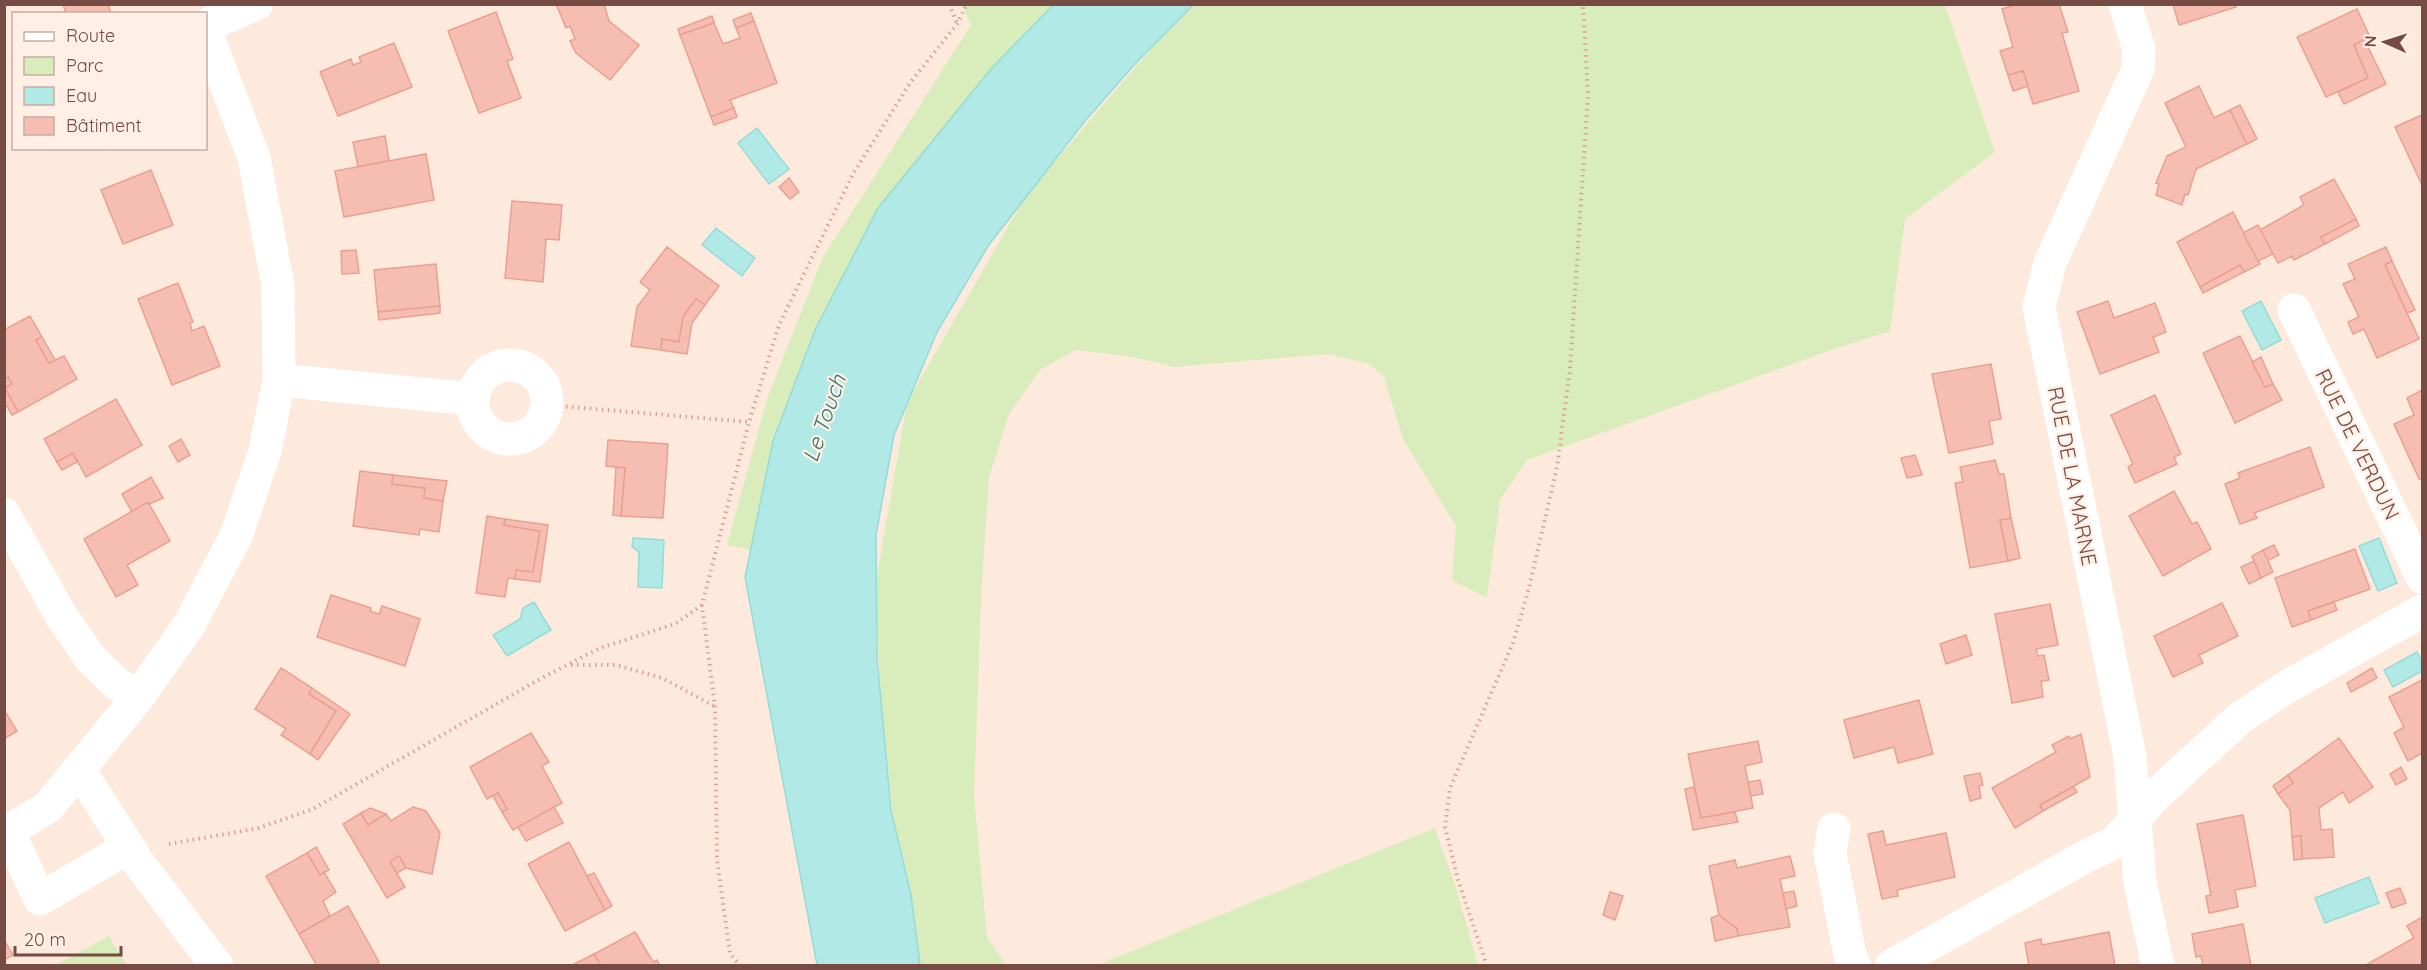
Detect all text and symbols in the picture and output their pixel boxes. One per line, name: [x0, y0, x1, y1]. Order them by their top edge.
legend: [12, 12, 207, 150]
north arrow: [2355, 12, 2415, 72]
text: Route: [66, 24, 115, 47]
text: N: [2360, 35, 2380, 48]
text: Parc: [66, 54, 103, 77]
text: Eau: [66, 84, 97, 107]
text: Bâtiment: [66, 114, 142, 137]
street label: RUE DE VERDUN: [2310, 364, 2406, 524]
water label: Le Touch: [796, 370, 852, 465]
street label: RUE DE LA MARNE: [2043, 384, 2103, 568]
scale bar: [15, 919, 122, 957]
text: 20 m: [24, 928, 66, 951]

